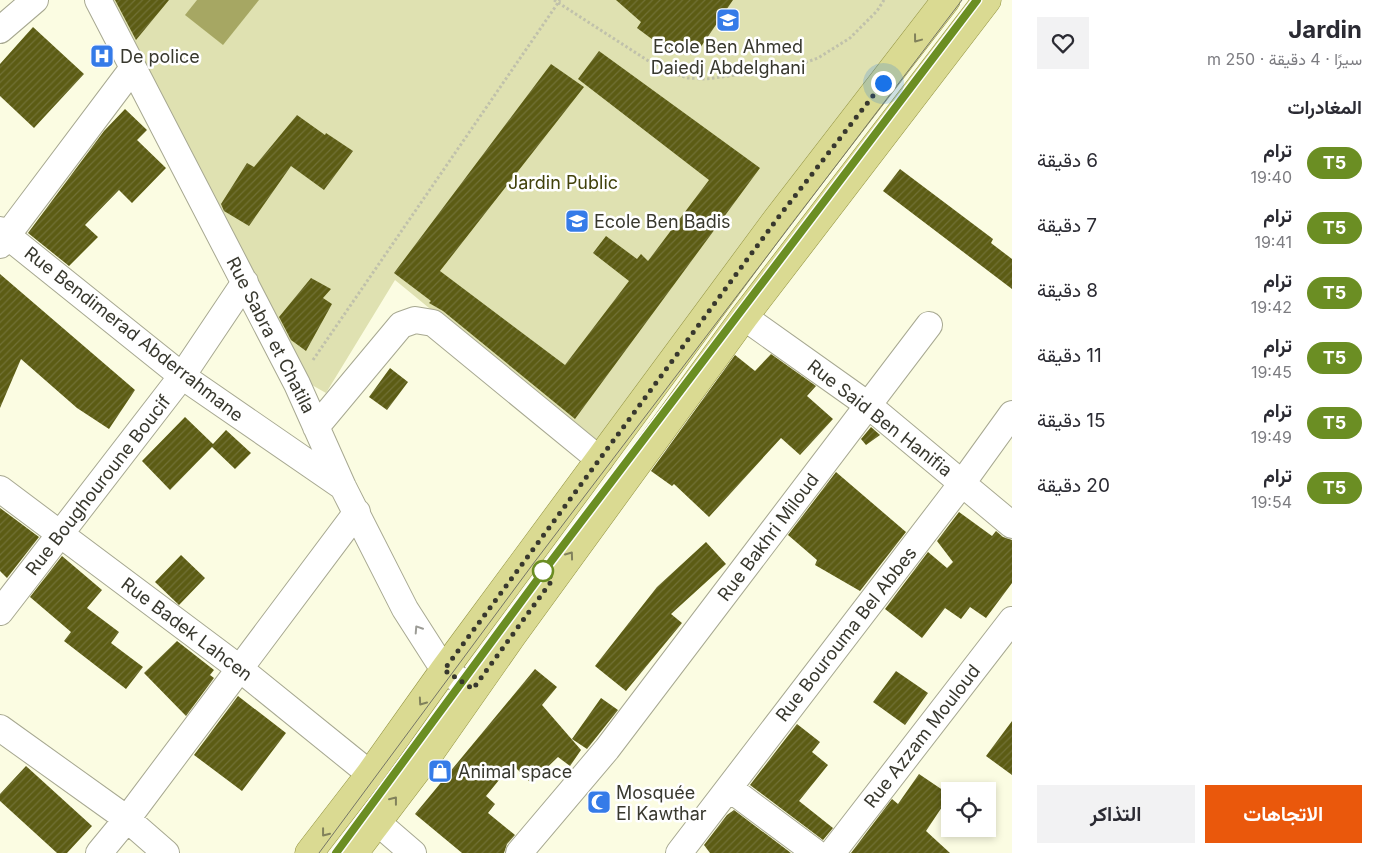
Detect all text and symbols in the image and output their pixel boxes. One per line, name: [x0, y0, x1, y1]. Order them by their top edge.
school or university icon: Ecole Ben Ahmed Daiedj Abdelghani: [715, 7, 741, 33]
text: Jardin: [1288, 15, 1362, 44]
button: heart: [1037, 17, 1089, 69]
one-way arrow: [914, 33, 922, 42]
place label: Ecole Ben Ahmed Daiedj Abdelghani: [651, 36, 805, 78]
hospital icon: De police: [89, 43, 115, 69]
place label: De police: [120, 46, 200, 67]
text: سيرًا · 4 دقيقة · 250 m: [1207, 49, 1362, 69]
your location: [871, 71, 896, 96]
text: المغادرات: [1287, 96, 1362, 119]
text: ترام: [1263, 139, 1292, 162]
text: 6 دقيقة: [1037, 149, 1098, 172]
text: T5: [1323, 152, 1346, 173]
text: 19:40: [1251, 167, 1292, 187]
park label: Jardin Public: [508, 172, 618, 193]
text: ترام: [1263, 204, 1292, 227]
school or university icon: Ecole Ben Badis: [564, 208, 590, 234]
place label: Ecole Ben Badis: [594, 211, 731, 232]
text: 7 دقيقة: [1037, 214, 1097, 237]
text: T5: [1323, 217, 1346, 238]
text: 19:41: [1254, 232, 1292, 252]
street label: Rue Bendimerad Abderrahmane: [20, 242, 248, 426]
street label: Rue Sabra et Chatila: [222, 253, 320, 417]
text: ترام: [1263, 269, 1292, 292]
text: 8 دقيقة: [1037, 279, 1098, 302]
text: T5: [1323, 282, 1346, 303]
text: 19:42: [1251, 297, 1292, 317]
text: ترام: [1263, 334, 1292, 357]
text: 11 دقيقة: [1037, 344, 1102, 367]
text: T5: [1323, 347, 1346, 368]
street label: Rue Said Ben Hanifia: [804, 355, 956, 481]
text: 19:45: [1251, 362, 1292, 382]
street label: Rue Boughouroune Boucif: [21, 391, 175, 579]
text: ترام: [1263, 399, 1292, 422]
text: 15 دقيقة: [1037, 409, 1106, 432]
text: T5: [1323, 412, 1346, 433]
text: 19:49: [1251, 427, 1292, 447]
text: ترام: [1263, 464, 1292, 487]
street label: Rue Bakhri Miloud: [713, 469, 823, 605]
text: 20 دقيقة: [1037, 474, 1110, 497]
text: T5: [1323, 477, 1346, 498]
text: 19:54: [1251, 492, 1292, 512]
street label: Rue Bourouma Bel Abbes: [771, 542, 921, 726]
one-way arrow: [565, 552, 573, 561]
unlabelled marker: [532, 560, 554, 582]
street label: Rue Badek Lahcen: [117, 573, 257, 685]
one-way arrow: [415, 625, 424, 634]
street label: Rue Azzam Mouloud: [860, 660, 984, 812]
one-way arrow: [419, 696, 428, 706]
shop icon: Animal space: [427, 758, 453, 784]
place label: Animal space: [458, 761, 572, 782]
place label: Mosquée El Kawthar: [616, 782, 707, 824]
map controls: [941, 782, 996, 837]
button: locate: [941, 782, 996, 837]
button: التذاكر: [1037, 785, 1195, 843]
button: الاتجاهات: [1205, 785, 1362, 843]
mosque icon: Mosquée El Kawthar: [586, 789, 612, 815]
one-way arrow: [388, 797, 396, 806]
one-way arrow: [323, 827, 331, 836]

